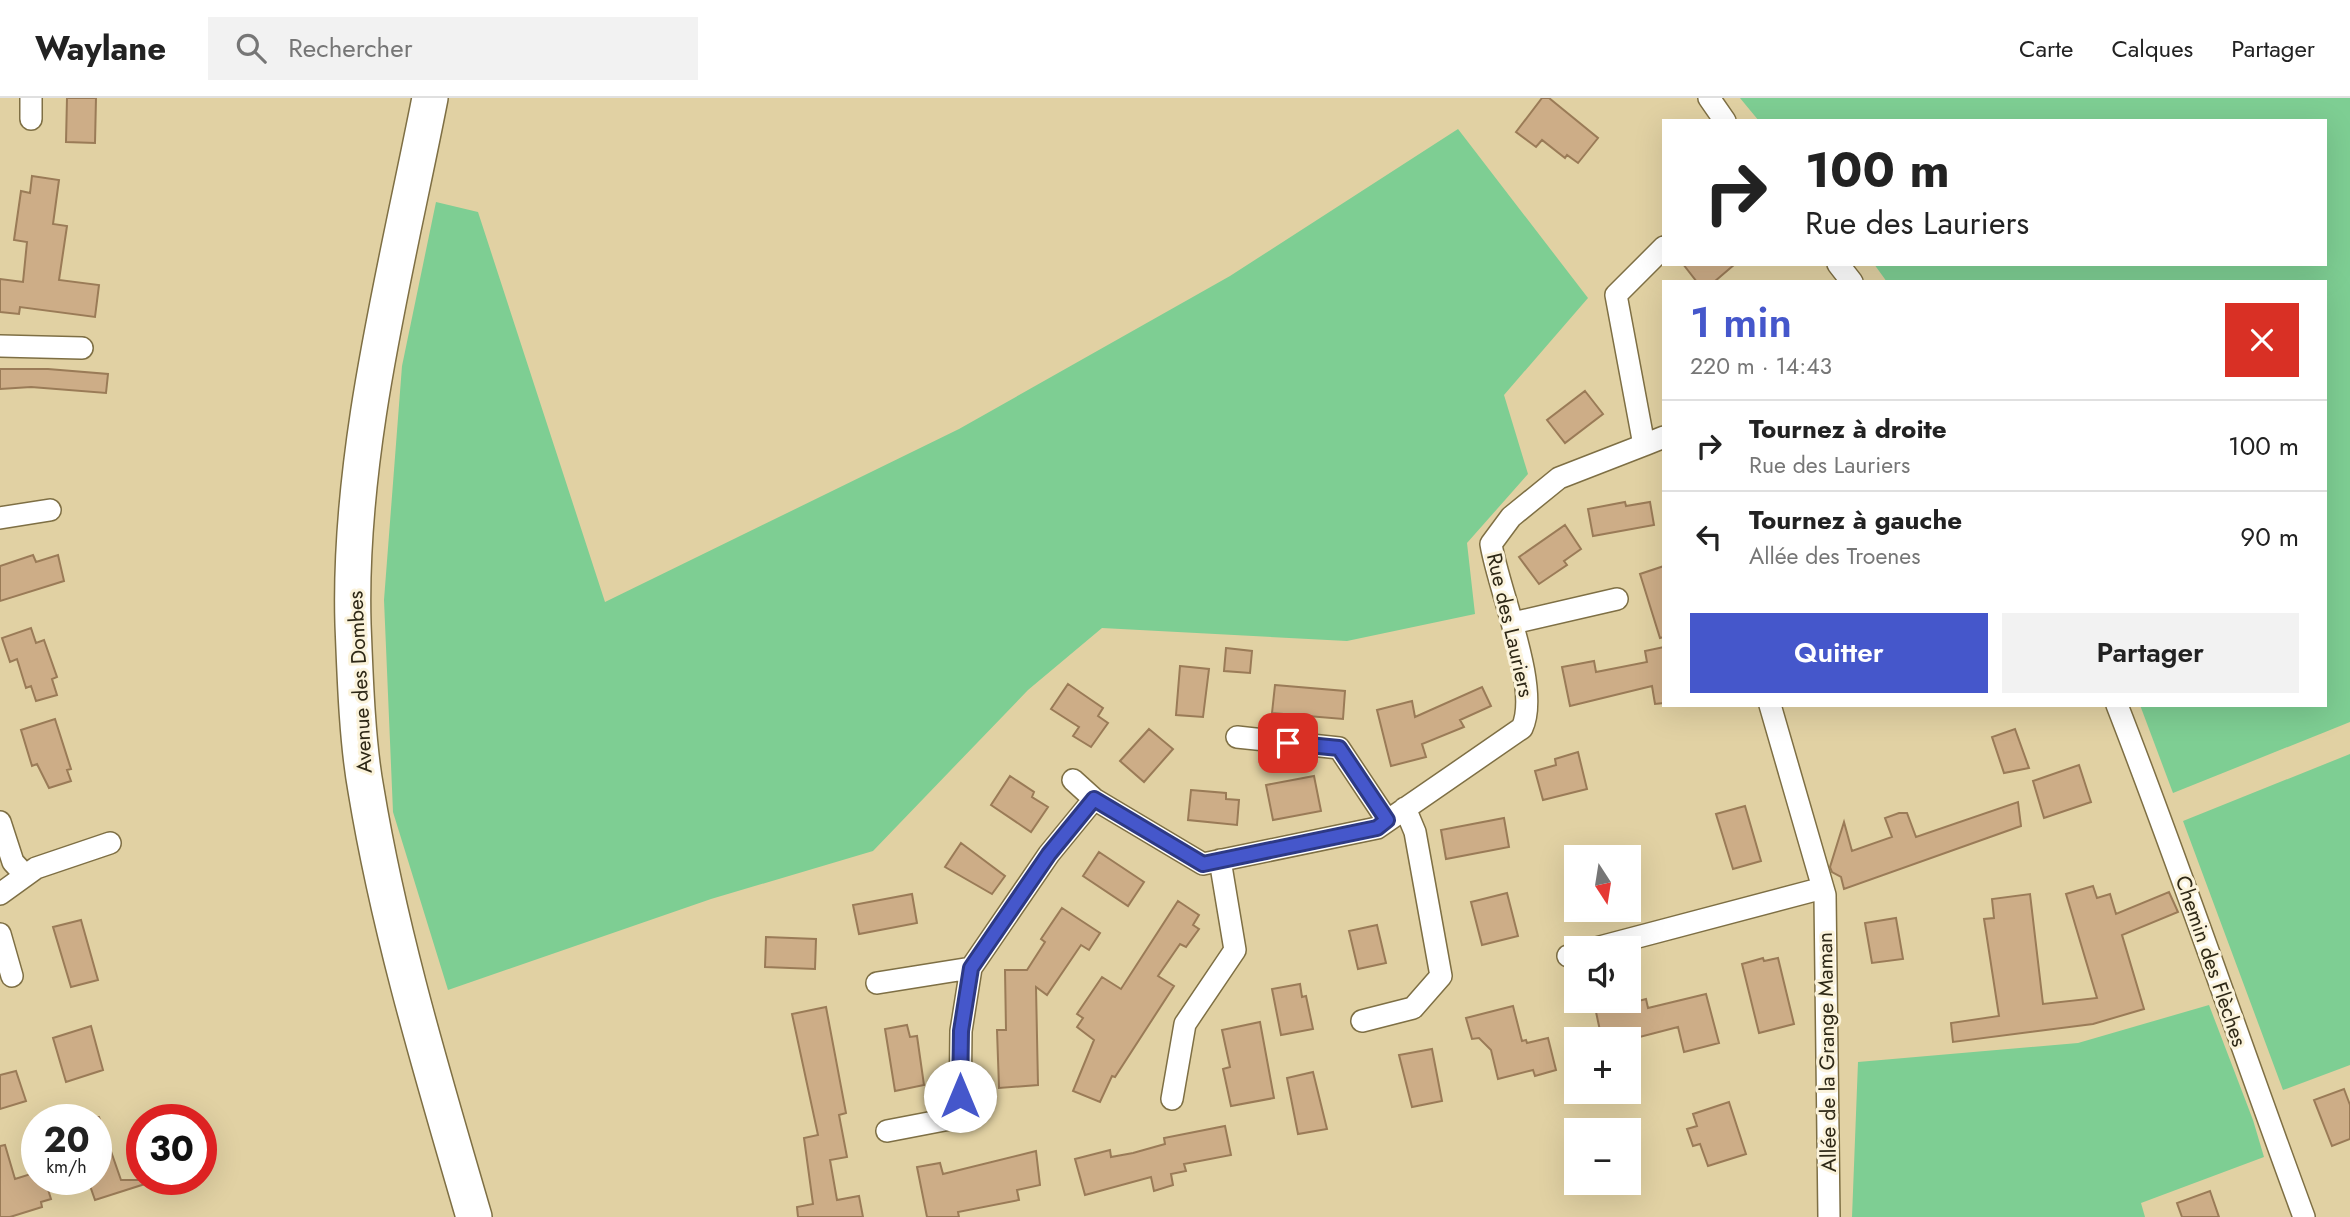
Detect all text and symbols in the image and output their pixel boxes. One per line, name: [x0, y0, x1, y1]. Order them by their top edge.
search box: [208, 17, 698, 80]
text: Waylane: [35, 25, 166, 72]
icon: search: [232, 29, 270, 67]
text: Rechercher: [288, 29, 413, 67]
text: Carte: [2019, 31, 2073, 66]
text: Calques: [2111, 31, 2193, 66]
text: Partager: [2231, 31, 2315, 66]
text: 100 m: [1805, 135, 1950, 205]
icon: right: [1690, 147, 1781, 238]
text: Rue des Lauriers: [1805, 200, 2029, 246]
text: 1 min: [1690, 292, 1792, 353]
button: close: [2225, 303, 2299, 377]
text: 220 m · 14:43: [1690, 349, 1832, 383]
text: Tournez à droite: [1749, 410, 1947, 448]
icon: right: [1690, 427, 1728, 465]
text: 100 m: [2228, 427, 2299, 465]
text: Rue des Lauriers: [1749, 448, 1910, 482]
text: Tournez à gauche: [1749, 501, 1962, 539]
icon: left: [1690, 518, 1728, 556]
text: 90 m: [2240, 518, 2299, 556]
text: Allée des Troenes: [1749, 539, 1920, 573]
street label: Rue des Lauriers: [1479, 550, 1541, 700]
street label: Avenue des Dombes: [340, 590, 380, 774]
button: Quitter: [1690, 613, 1988, 693]
button: Partager: [2002, 613, 2299, 693]
pin: [1258, 713, 1318, 773]
icon: arrive: [1269, 724, 1307, 762]
north arrow: [1564, 845, 1642, 922]
map controls: [1564, 845, 1641, 1195]
street label: Chemin des Flèches: [2168, 871, 2254, 1051]
street label: Allée de la Grange Maman: [1810, 932, 1844, 1172]
button: sound: [1564, 936, 1641, 1013]
button: +: [1564, 1027, 1641, 1104]
position arrow: [923, 1059, 997, 1133]
speed limit sign: 30: [126, 1104, 217, 1195]
text: 20: [43, 1115, 90, 1165]
button: −: [1564, 1118, 1641, 1195]
text: km/h: [46, 1154, 87, 1180]

